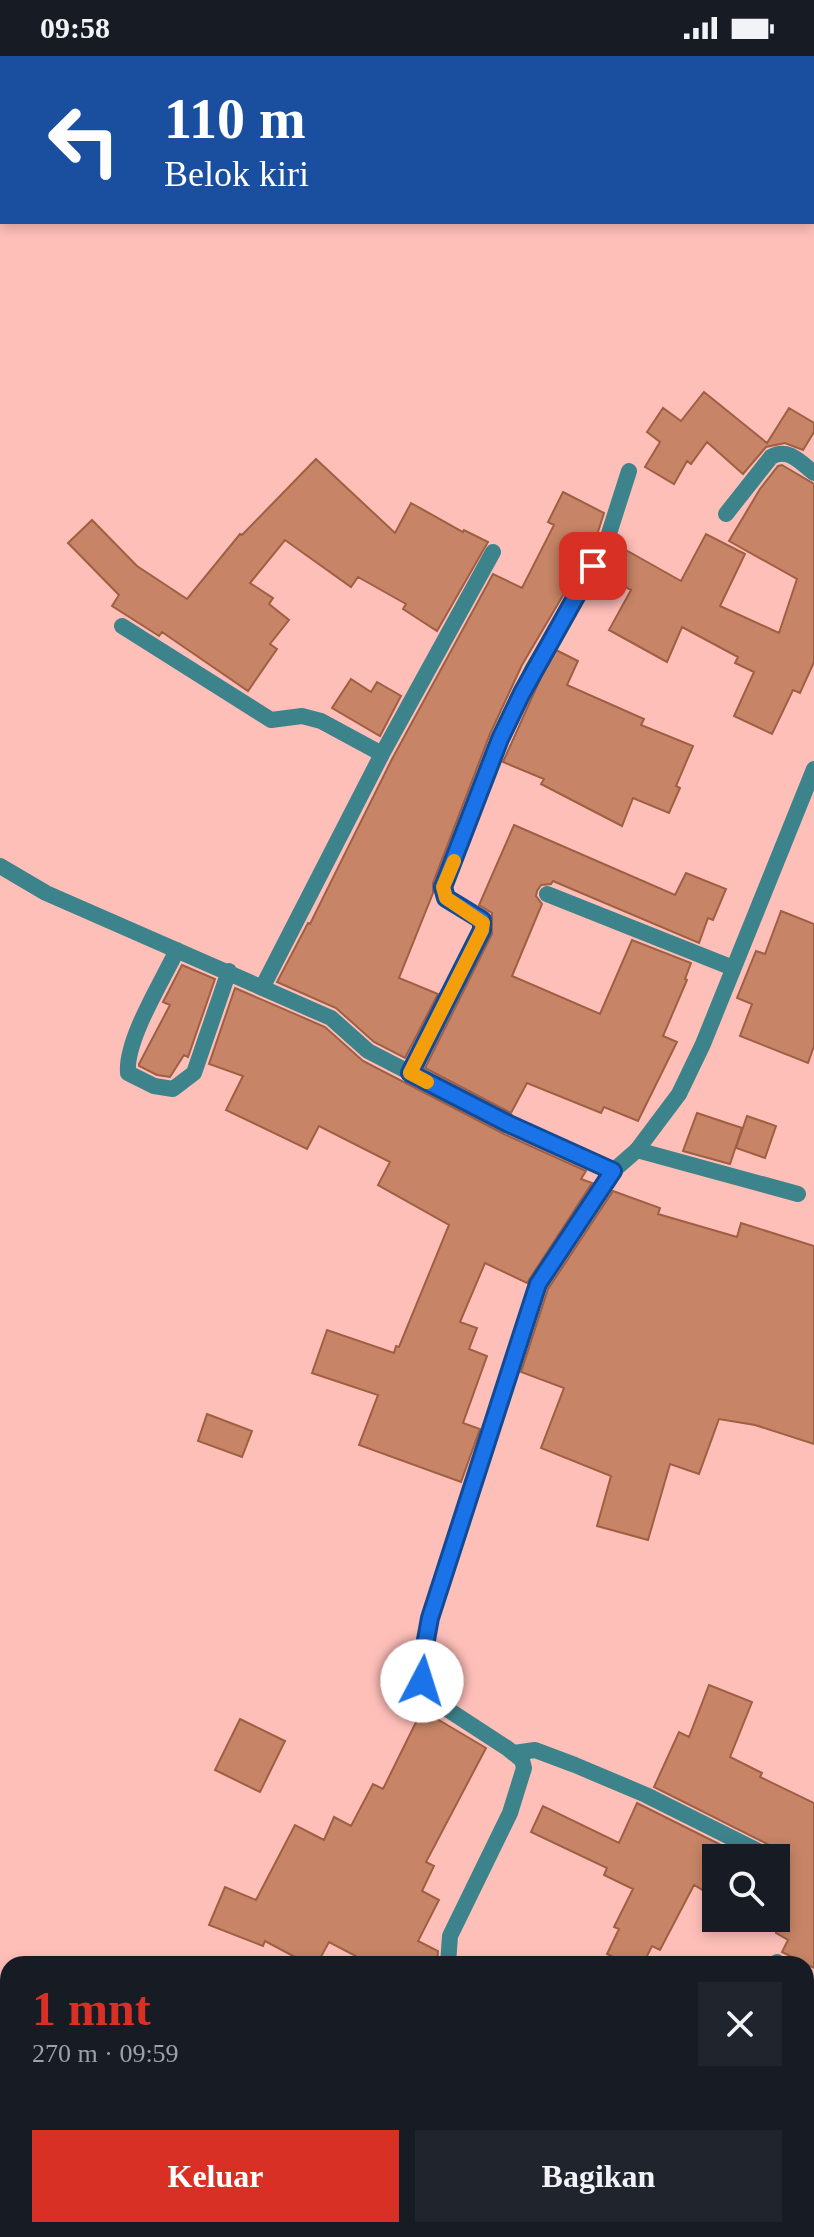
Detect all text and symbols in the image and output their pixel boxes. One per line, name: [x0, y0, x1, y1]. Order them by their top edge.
text: 09:58: [40, 11, 110, 44]
icon: left: [32, 88, 136, 192]
text: 110 m: [164, 88, 306, 150]
text: Belok kiri: [164, 154, 309, 194]
pin: [559, 532, 627, 600]
icon: arrive: [571, 544, 615, 588]
position arrow: [380, 1639, 464, 1723]
map controls: [702, 1844, 790, 1932]
button: search: [702, 1844, 790, 1932]
text: 1 mnt: [32, 1982, 151, 2035]
button: close: [698, 1982, 782, 2066]
text: 270 m · 09:59: [32, 2039, 179, 2068]
button: Keluar: [32, 2130, 399, 2222]
button: Bagikan: [415, 2130, 782, 2222]

